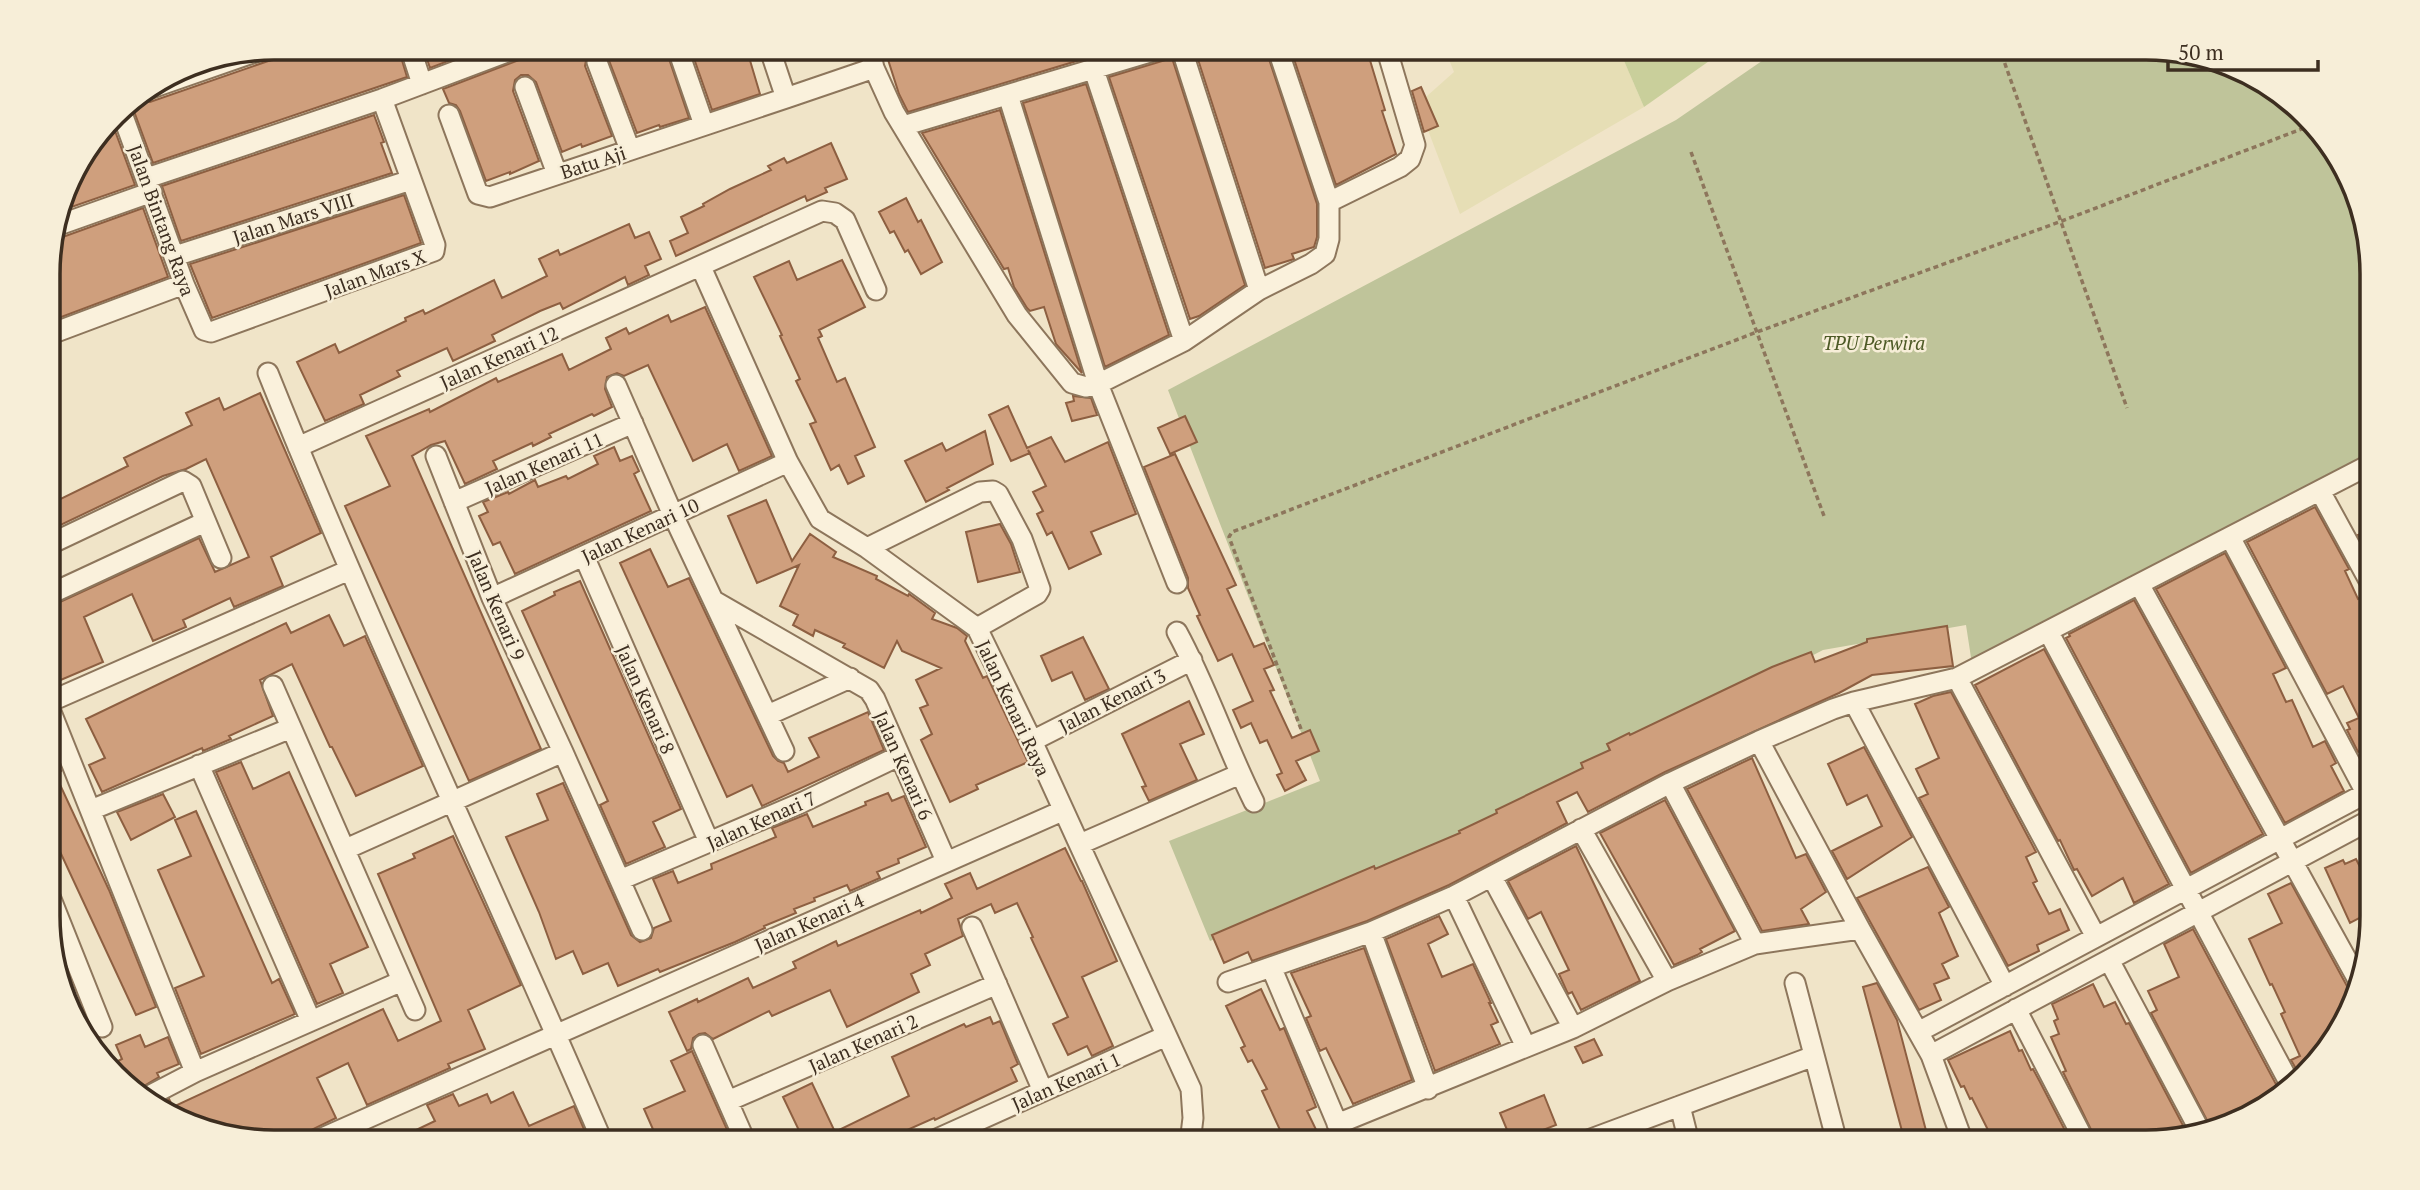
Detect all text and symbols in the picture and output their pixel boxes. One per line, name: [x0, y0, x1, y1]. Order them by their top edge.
scale bar: [2168, 28, 2318, 72]
text: 50 m: [2178, 38, 2224, 66]
street label: Batu Aji: [557, 140, 629, 184]
street label: Jalan Bintang Raya: [123, 141, 201, 300]
street label: Jalan Mars VIII: [229, 187, 357, 249]
street label: Jalan Mars X: [321, 243, 429, 303]
street label: Jalan Kenari 12: [436, 320, 562, 394]
park label: TPU Perwira: [1823, 330, 1925, 355]
street label: Jalan Kenari 11: [481, 426, 607, 500]
street label: Jalan Kenari 10: [577, 492, 703, 568]
street label: Jalan Kenari 9: [463, 546, 531, 664]
street label: Jalan Kenari Raya: [971, 636, 1057, 781]
street label: Jalan Kenari 8: [611, 641, 681, 757]
street label: Jalan Kenari 3: [1054, 662, 1170, 738]
street label: Jalan Kenari 6: [869, 707, 939, 823]
street label: Jalan Kenari 7: [703, 785, 819, 855]
street label: Jalan Kenari 4: [751, 886, 868, 957]
street label: Jalan Kenari 2: [805, 1008, 921, 1078]
street label: Jalan Kenari 1: [1008, 1046, 1124, 1116]

